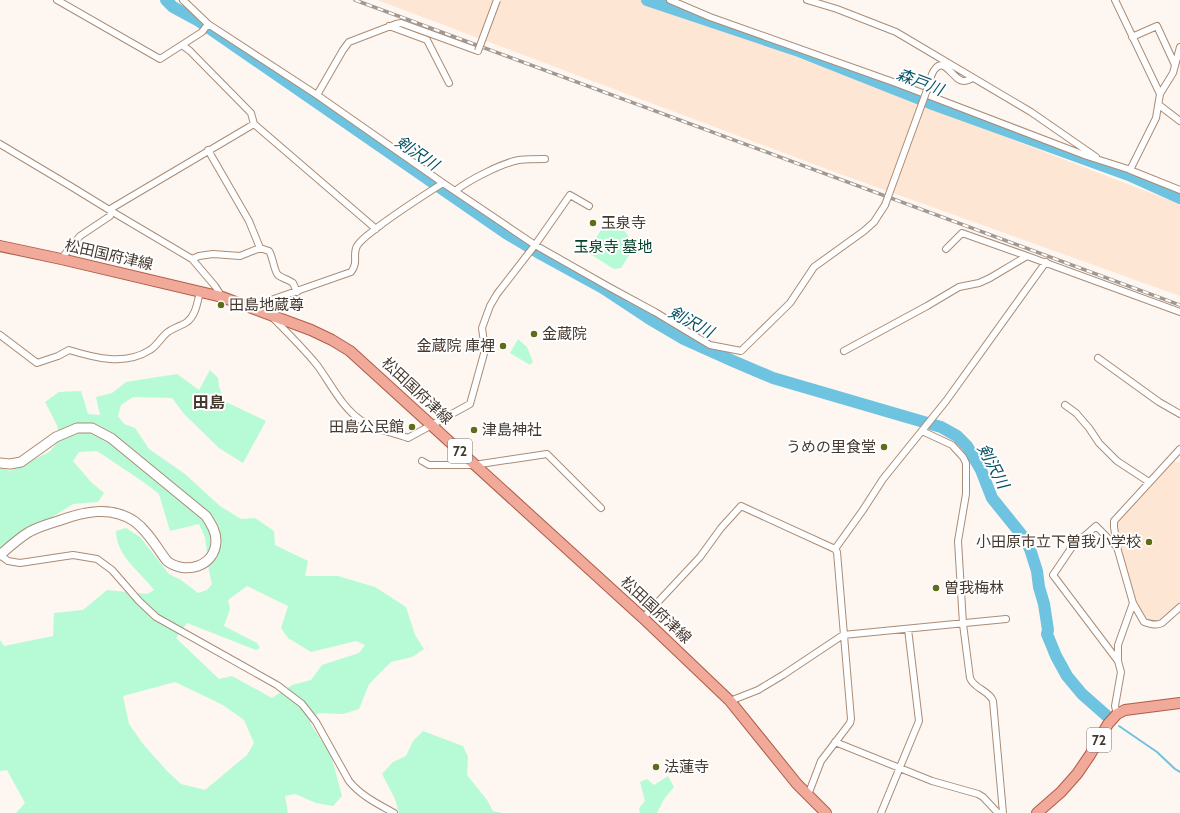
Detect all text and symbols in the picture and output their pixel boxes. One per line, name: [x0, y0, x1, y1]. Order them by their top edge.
water label: 森戸川: [894, 65, 948, 100]
water label: 剣沢川: [392, 132, 444, 175]
place label: 玉泉寺: [601, 214, 646, 232]
marker: 玉泉寺: [588, 218, 598, 228]
street label: 松田国府津線: [63, 236, 155, 274]
park label: 玉泉寺 墓地: [574, 238, 652, 256]
place label: 田島地蔵尊: [229, 296, 304, 314]
marker: 田島地蔵尊: [216, 300, 226, 310]
water label: 剣沢川: [665, 302, 718, 343]
place label: 金蔵院: [542, 325, 587, 343]
marker: 金蔵院: [529, 329, 539, 339]
place label: 金蔵院 庫裡: [417, 337, 495, 355]
marker: 金蔵院 庫裡: [498, 341, 508, 351]
street label: 松田国府津線: [378, 354, 456, 428]
district label: 田島: [193, 393, 225, 412]
place label: 田島公民館: [329, 418, 404, 436]
place label: 津島神社: [482, 421, 542, 439]
marker: 田島公民館: [407, 422, 417, 432]
marker: 津島神社: [469, 425, 479, 435]
place label: うめの里食堂: [786, 438, 876, 456]
road number: 72: [448, 439, 472, 463]
water label: 剣沢川: [973, 440, 1014, 493]
marker: うめの里食堂: [879, 442, 889, 452]
place label: 小田原市立下曽我小学校: [976, 533, 1141, 551]
marker: 小田原市立下曽我小学校: [1144, 537, 1154, 547]
street label: 松田国府津線: [617, 573, 695, 647]
place label: 曽我梅林: [944, 579, 1004, 597]
marker: 曽我梅林: [931, 583, 941, 593]
road number: 72: [1087, 728, 1111, 752]
place label: 法蓮寺: [664, 758, 709, 776]
marker: 法蓮寺: [651, 762, 661, 772]

